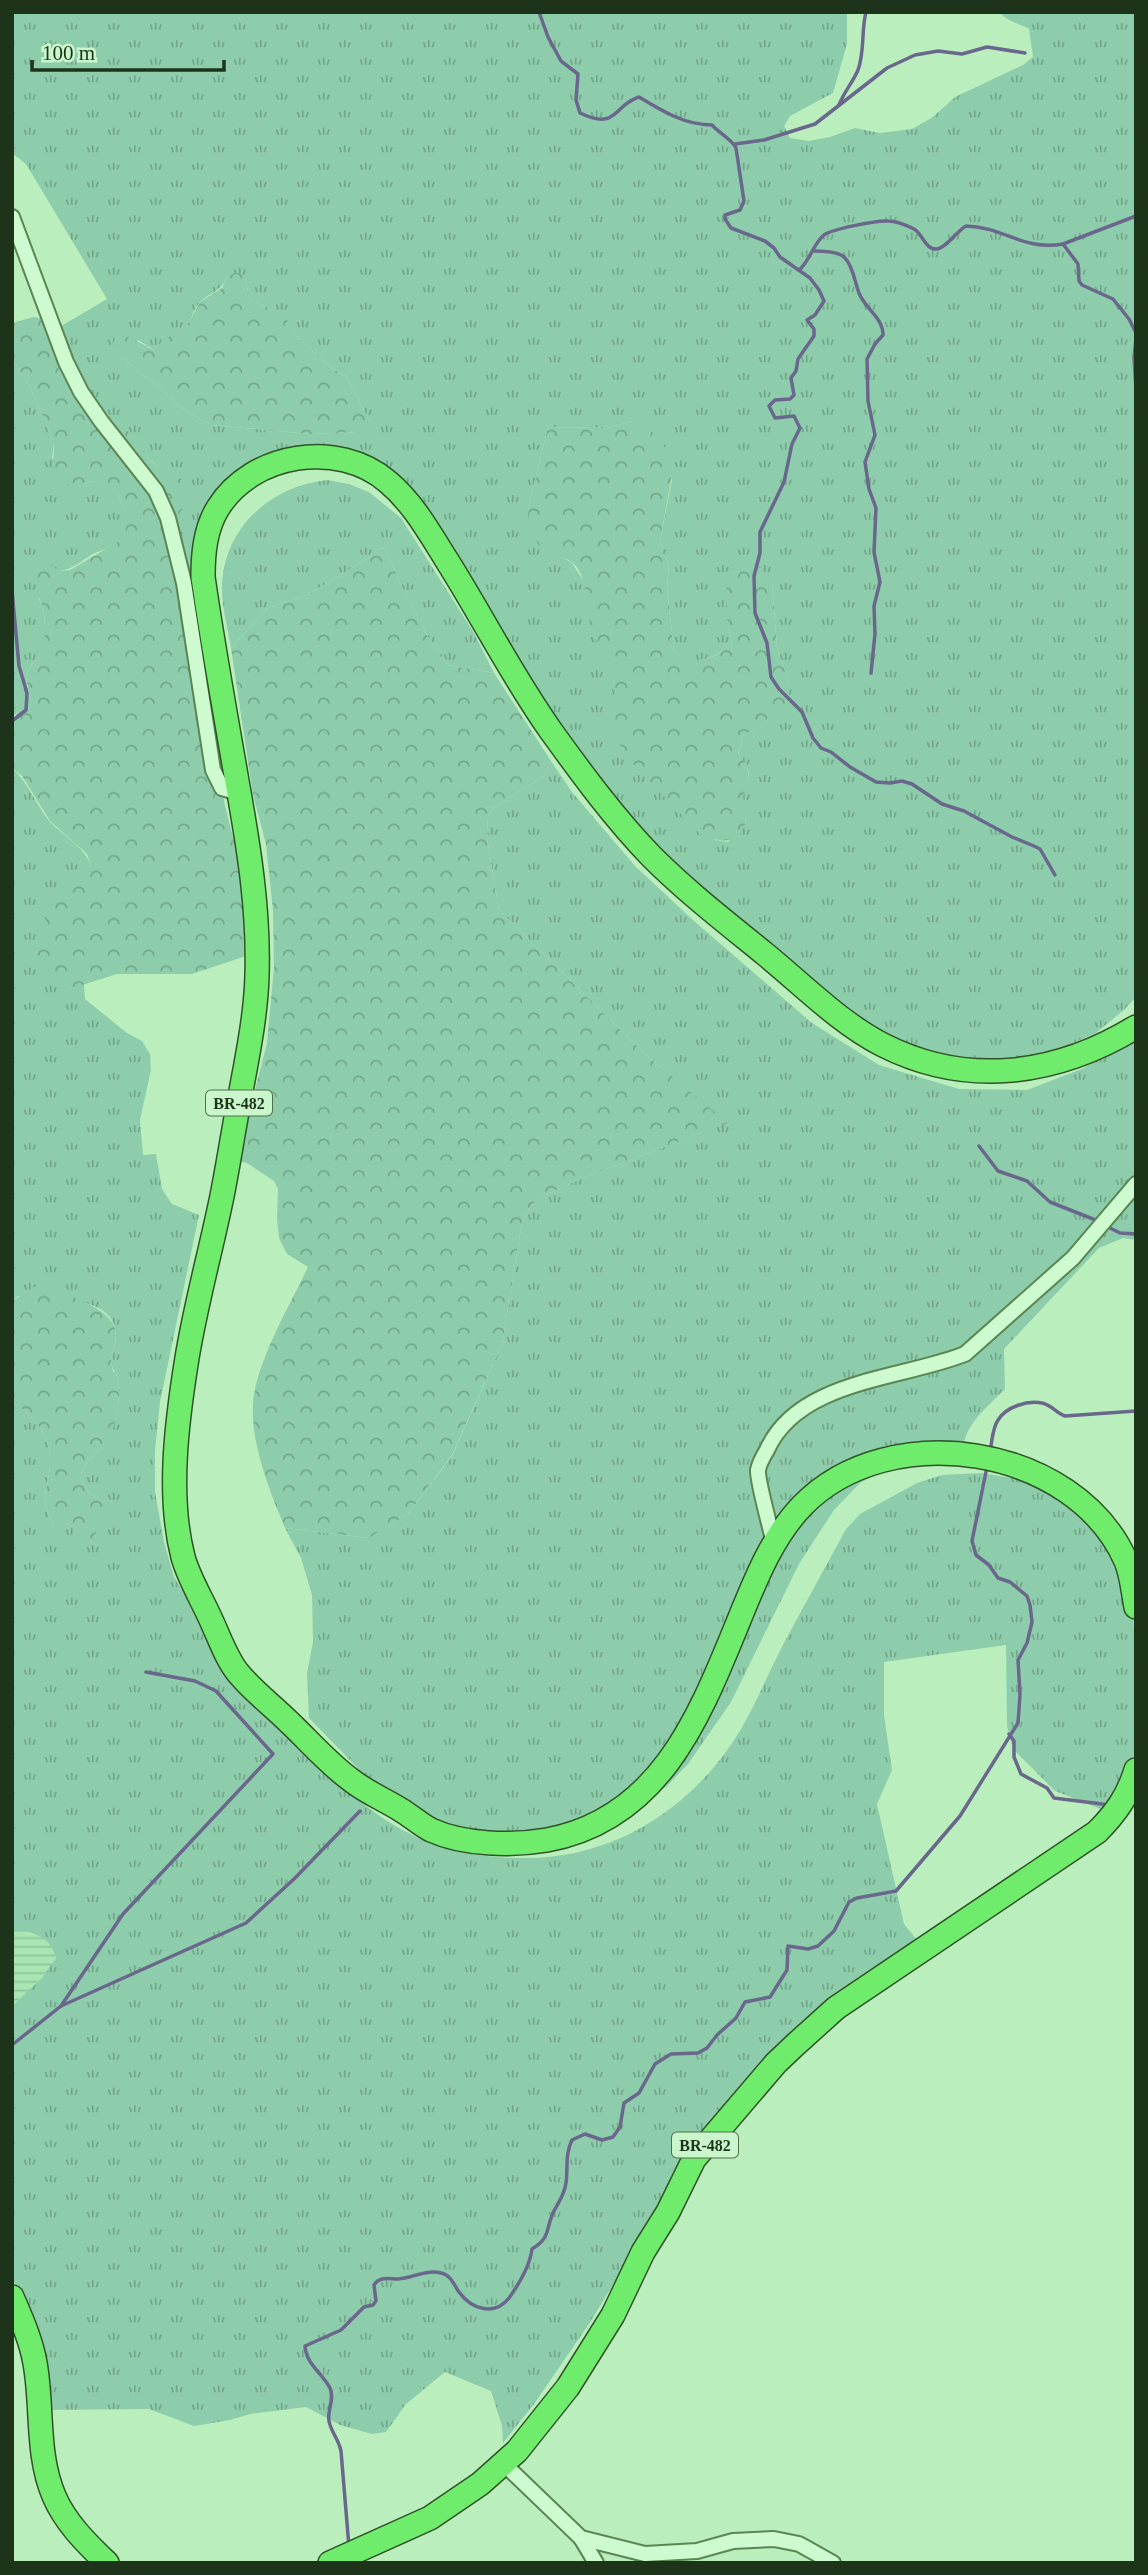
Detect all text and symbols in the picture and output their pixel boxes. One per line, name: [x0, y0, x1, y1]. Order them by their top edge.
scale bar: [32, 28, 224, 72]
text: 100 m: [42, 41, 95, 65]
road number: BR-482: [206, 1091, 272, 1116]
road number: BR-482: [672, 2132, 738, 2158]

